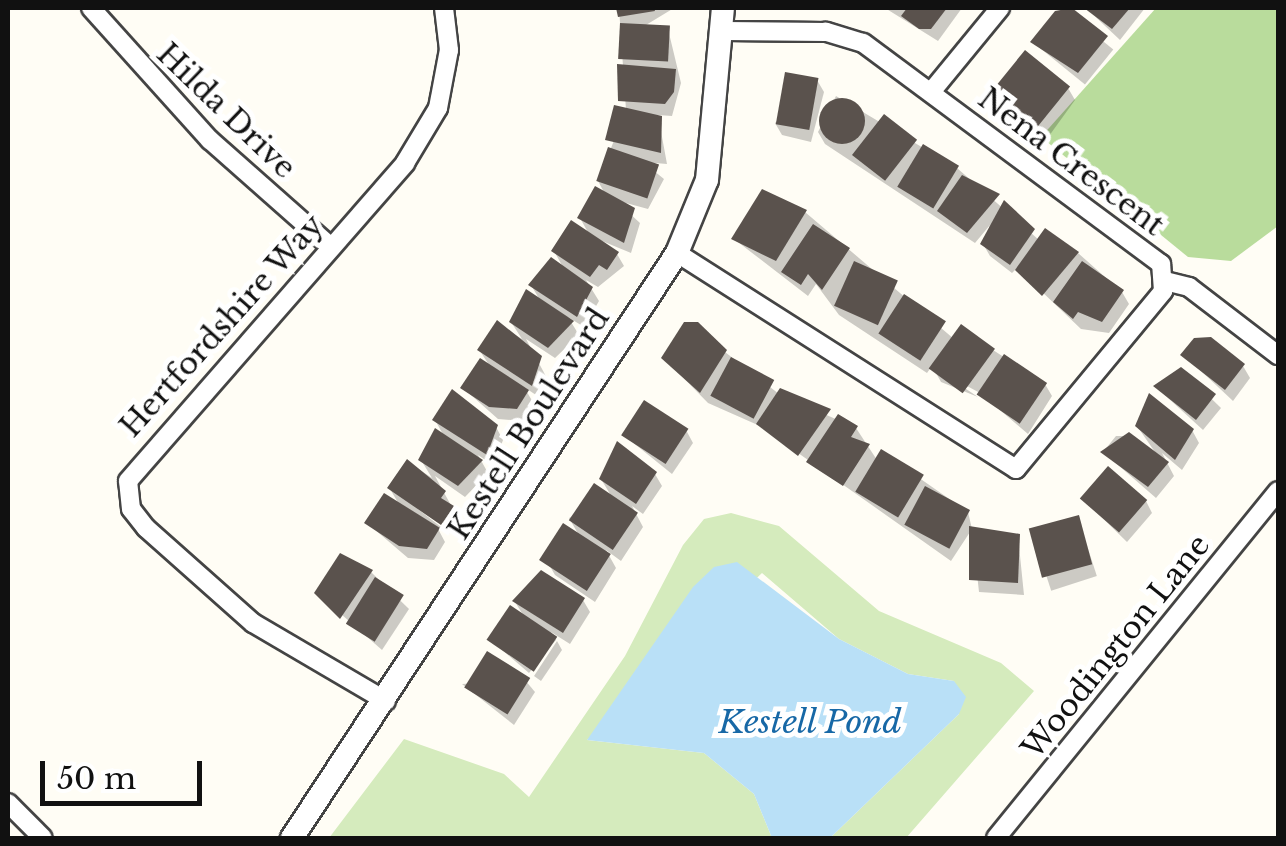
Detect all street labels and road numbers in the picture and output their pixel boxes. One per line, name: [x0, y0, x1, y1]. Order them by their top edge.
street label: Hilda Drive: [149, 36, 303, 186]
street label: Nena Crescent: [971, 80, 1171, 244]
street label: Hertfordshire Way: [112, 207, 332, 445]
street label: Kestell Boulevard: [441, 302, 617, 546]
street label: Woodington Lane: [1015, 528, 1217, 766]

